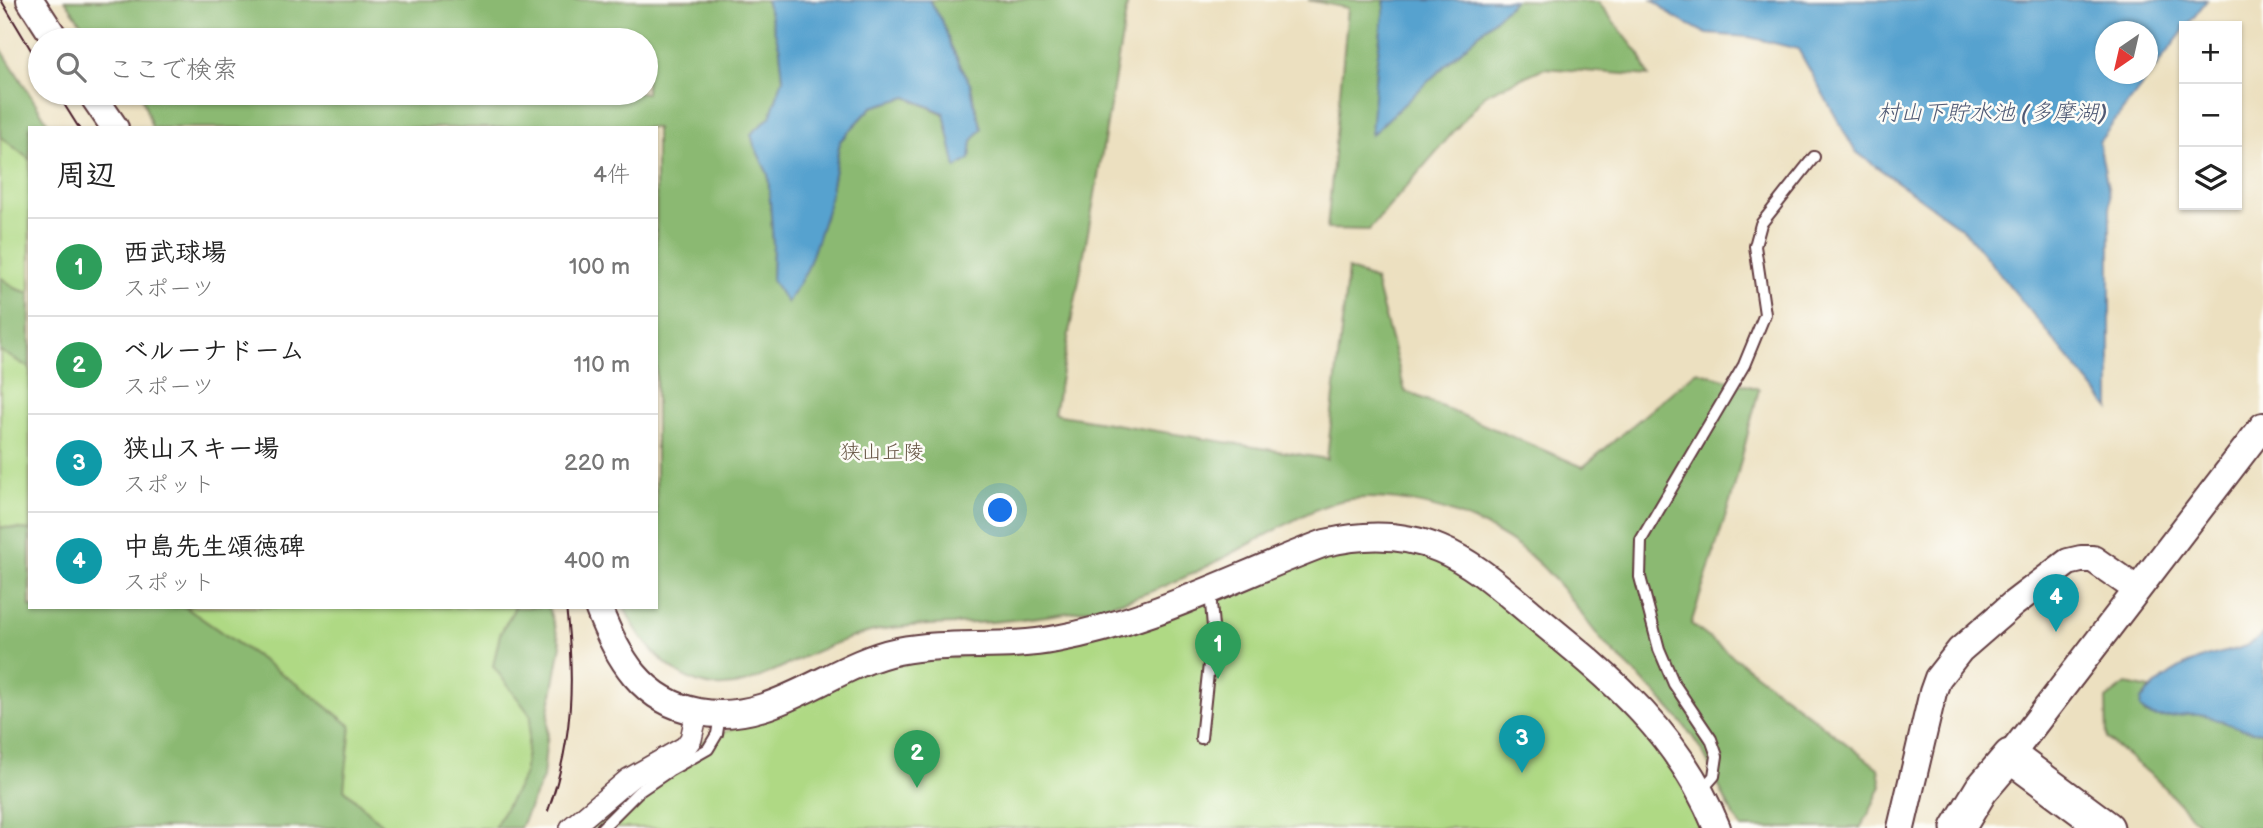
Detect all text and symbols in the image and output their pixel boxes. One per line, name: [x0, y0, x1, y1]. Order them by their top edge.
north arrow: [2095, 21, 2158, 84]
map controls: [2179, 21, 2242, 210]
button: +: [2179, 21, 2242, 84]
search box: [28, 28, 658, 105]
icon: search: [52, 48, 90, 86]
text: ここで検索: [108, 55, 238, 86]
button: −: [2179, 84, 2242, 147]
water label: 村山下貯水池 (多摩湖): [1877, 99, 2107, 127]
button: layers: [2179, 147, 2242, 210]
text: 周辺: [56, 158, 116, 194]
text: 4件: [593, 161, 630, 189]
text: 西武球場: [123, 238, 227, 269]
text: 1: [74, 253, 84, 281]
text: 100 m: [569, 253, 630, 281]
text: スポーツ: [123, 275, 215, 303]
text: ベルーナドーム: [123, 336, 305, 367]
text: 2: [72, 351, 86, 379]
text: 110 m: [573, 351, 630, 379]
text: スポーツ: [123, 373, 215, 401]
text: 狭山スキー場: [123, 434, 280, 465]
park label: 狭山丘陵: [840, 440, 924, 465]
text: 3: [72, 449, 86, 477]
text: 220 m: [564, 449, 630, 477]
text: スポット: [123, 471, 215, 499]
your location: [983, 493, 1017, 527]
text: 中島先生頌徳碑: [123, 532, 305, 563]
text: 4: [72, 547, 86, 575]
text: 400 m: [564, 547, 630, 575]
text: スポット: [123, 569, 215, 597]
pin: 4: [2033, 574, 2079, 632]
pin: 1: [1195, 621, 1241, 679]
pin: 3: [1499, 715, 1545, 773]
pin: 2: [894, 730, 940, 788]

